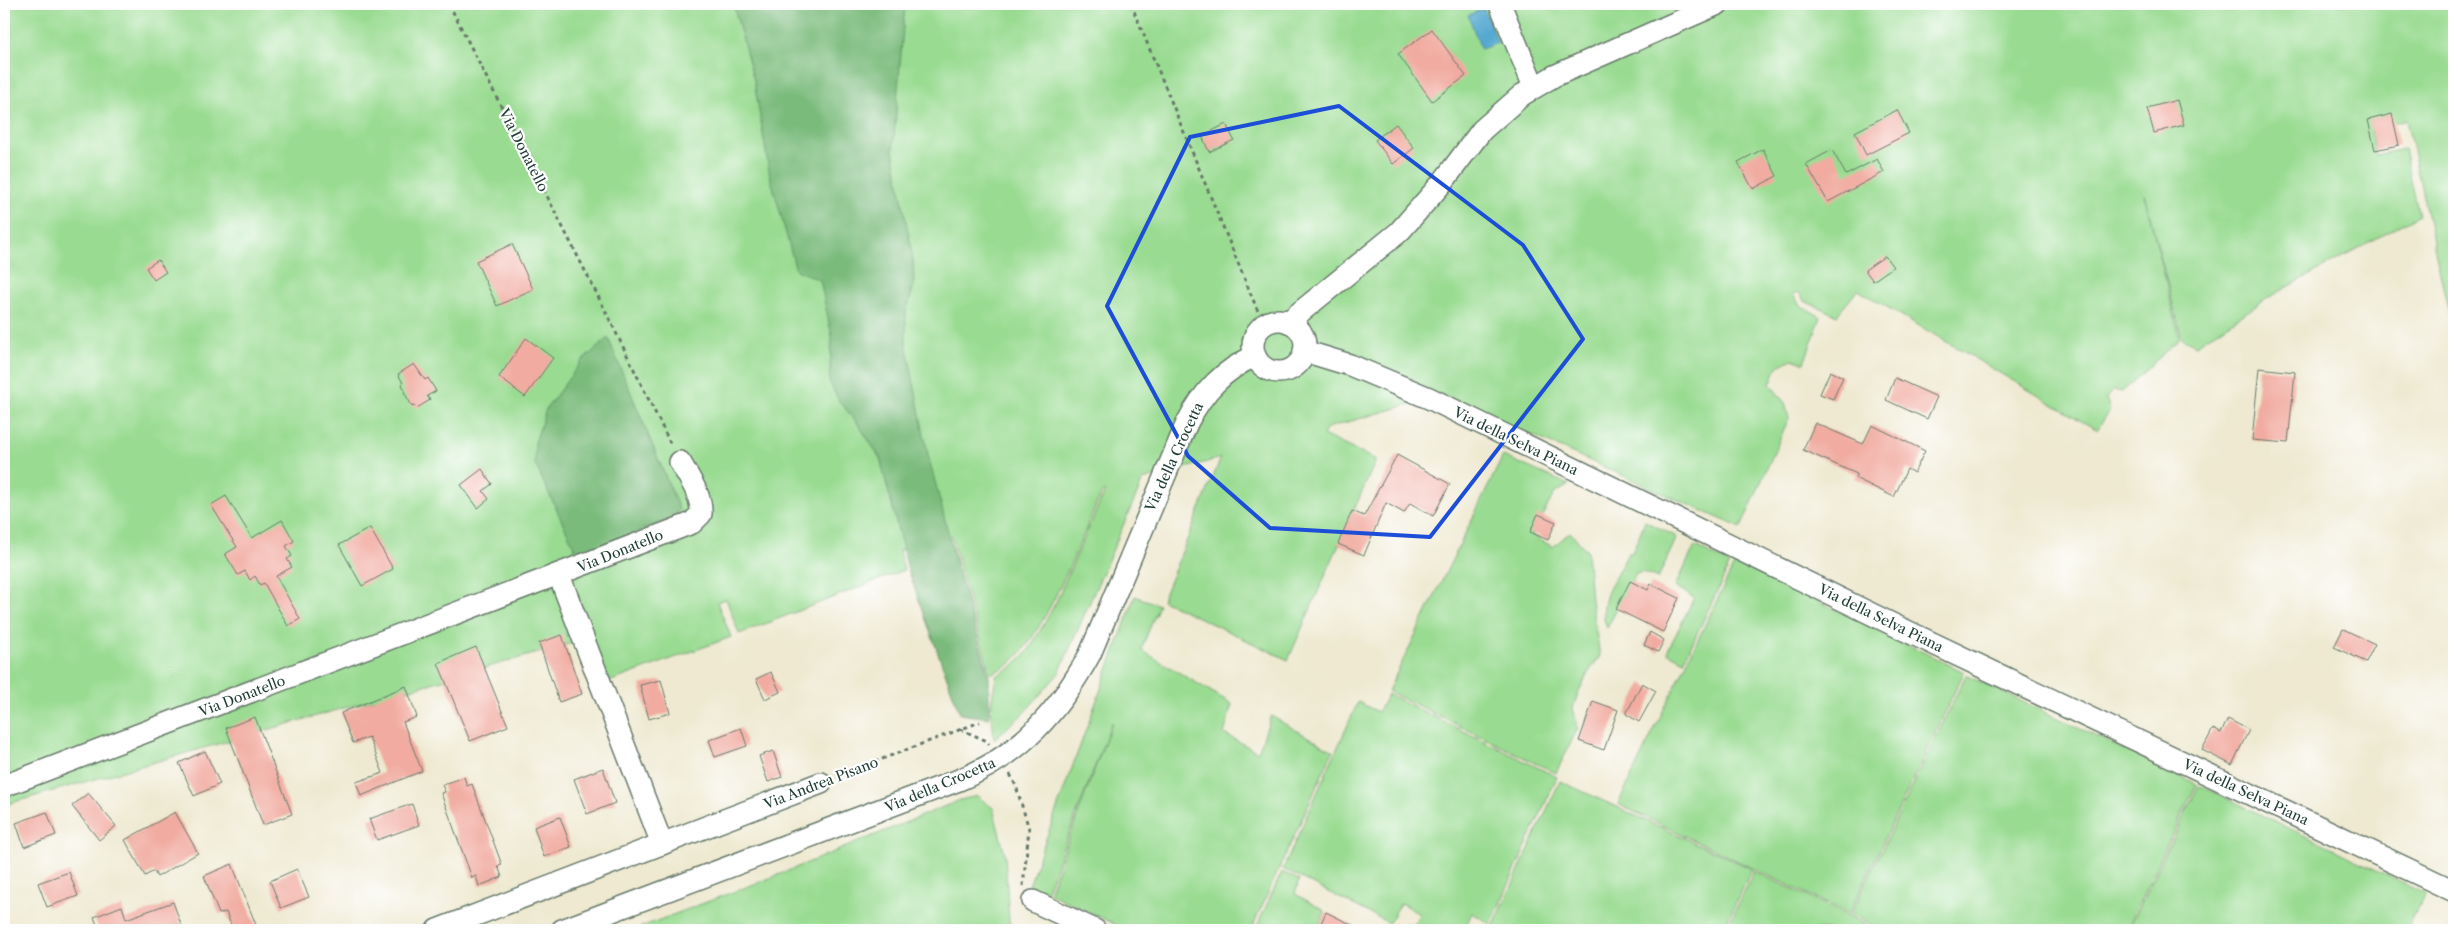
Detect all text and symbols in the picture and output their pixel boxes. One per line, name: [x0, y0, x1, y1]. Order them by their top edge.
street label: Via Donatello: [495, 104, 553, 195]
street label: Via della Crocetta: [1140, 399, 1207, 515]
street label: Via della Selva Piana: [1450, 403, 1582, 479]
street label: Via Donatello: [573, 526, 666, 577]
street label: Via della Selva Piana: [1815, 580, 1947, 656]
street label: Via Donatello: [195, 671, 288, 721]
street label: Via Andrea Pisano: [760, 753, 881, 813]
street label: Via della Crocetta: [881, 753, 999, 817]
street label: Via della Selva Piana: [2179, 755, 2312, 829]

